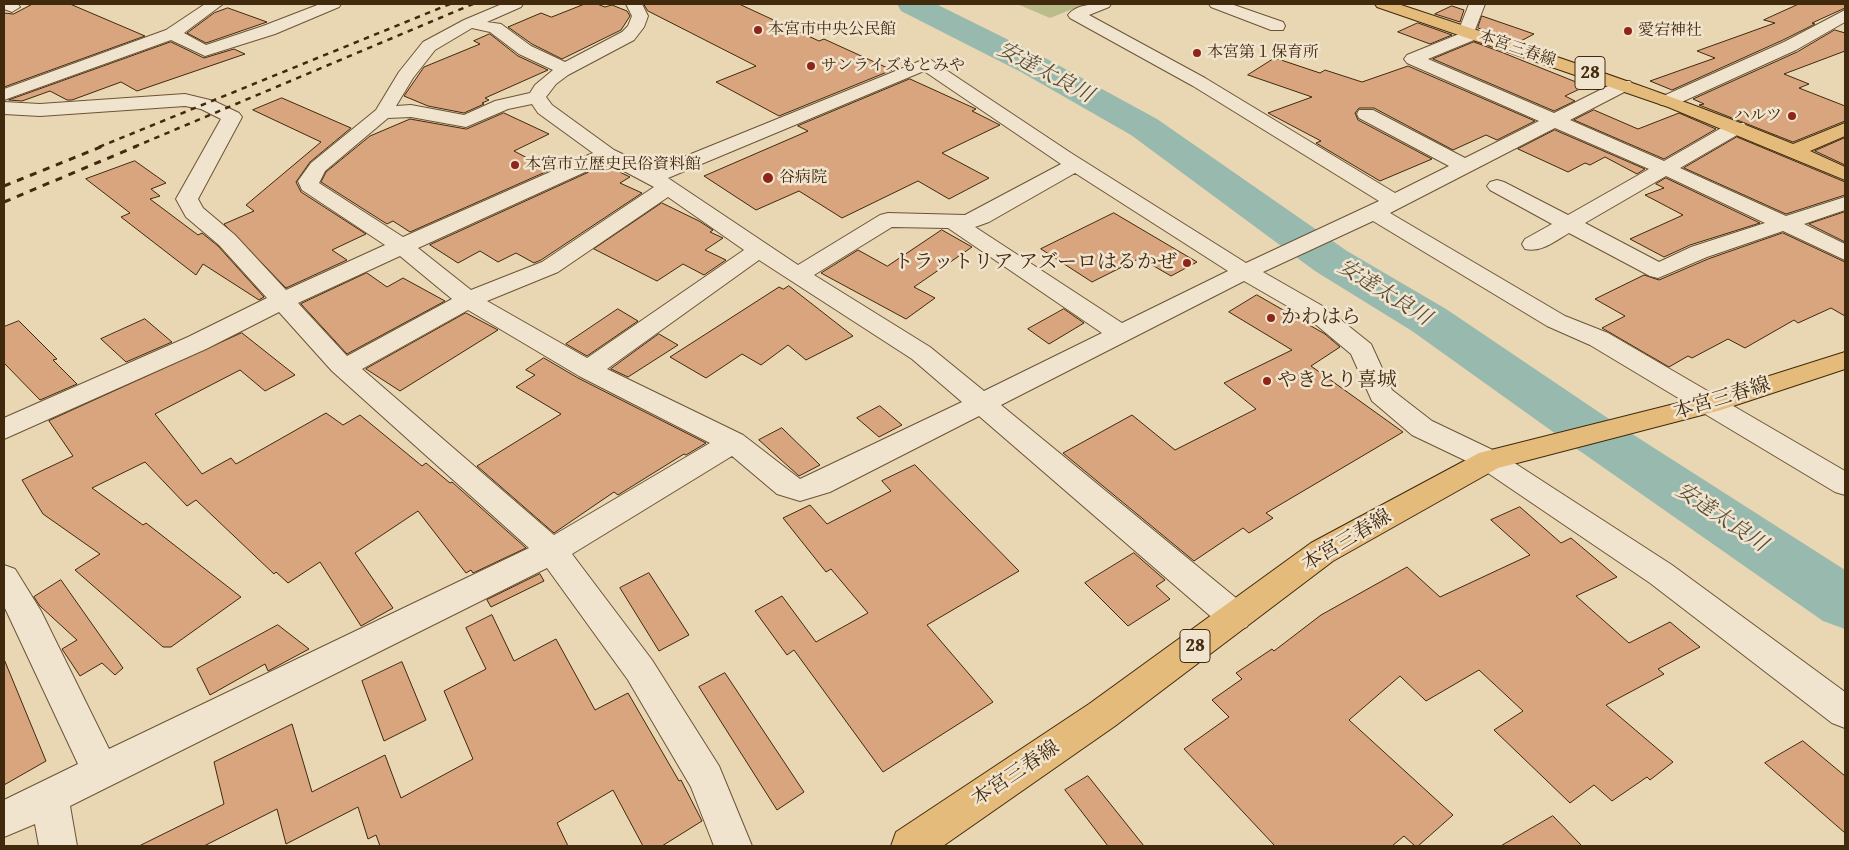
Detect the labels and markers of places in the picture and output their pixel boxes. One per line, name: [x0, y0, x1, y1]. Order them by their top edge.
place label: 本宮市中央公民館: [768, 20, 896, 40]
place label: 愛宕神社: [1638, 21, 1702, 41]
marker: 本宮市中央公民館: [752, 24, 764, 36]
marker: 愛宕神社: [1622, 25, 1634, 37]
place label: 本宮第１保育所: [1207, 43, 1319, 63]
marker: 本宮第１保育所: [1191, 47, 1203, 59]
place label: サンライズもとみや: [821, 56, 965, 76]
marker: サンライズもとみや: [805, 60, 817, 72]
place label: ハルツ: [1734, 106, 1782, 126]
marker: ハルツ: [1786, 110, 1798, 122]
place label: 本宮市立歴史民俗資料館: [525, 155, 701, 175]
marker: 本宮市立歴史民俗資料館: [509, 159, 521, 171]
place label: 谷病院: [779, 168, 827, 188]
marker: 谷病院: [761, 171, 775, 185]
place label: トラットリア アズーロはるかぜ: [894, 251, 1177, 275]
marker: トラットリア アズーロはるかぜ: [1181, 257, 1193, 269]
place label: かわはら: [1281, 306, 1361, 330]
marker: かわはら: [1265, 312, 1277, 324]
place label: やきとり喜城: [1277, 369, 1397, 393]
marker: やきとり喜城: [1261, 375, 1273, 387]

